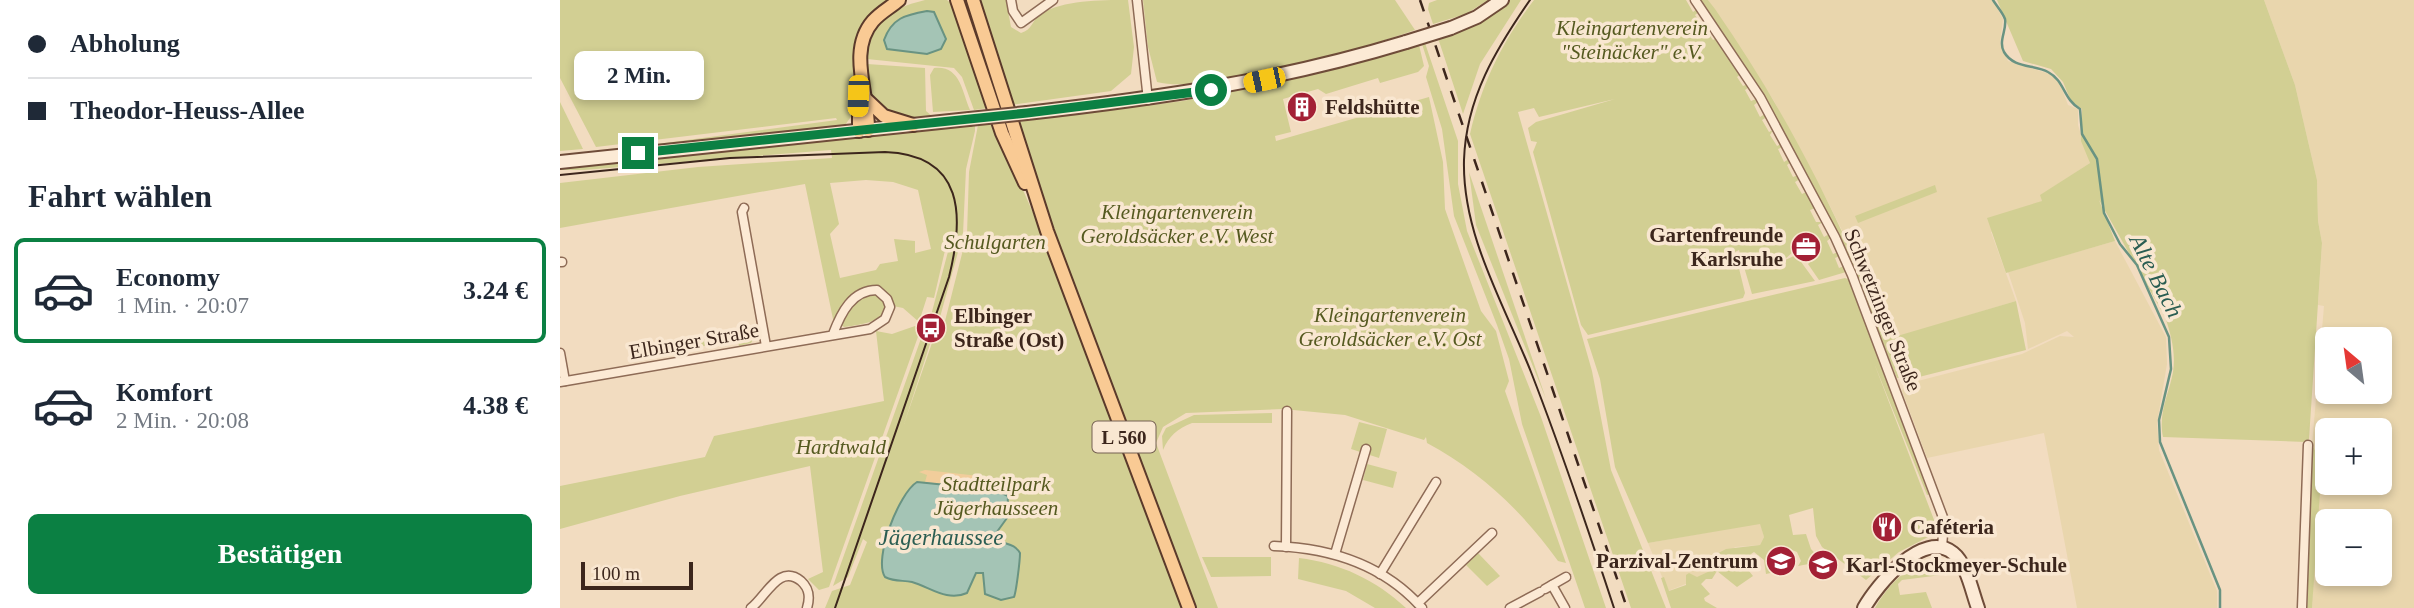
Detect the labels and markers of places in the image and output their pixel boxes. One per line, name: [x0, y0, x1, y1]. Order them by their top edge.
building icon: Feldshütte: [1285, 90, 1319, 124]
place label: Feldshütte: [1325, 95, 1420, 119]
place label: Gartenfreunde Karlsruhe: [1649, 223, 1783, 271]
office icon: Gartenfreunde Karlsruhe: [1789, 230, 1823, 264]
place label: Elbinger Straße (Ost): [954, 304, 1064, 352]
bus stop icon: Elbinger Straße (Ost): [914, 311, 948, 345]
restaurant icon: Caféteria: [1870, 510, 1904, 544]
place label: Caféteria: [1910, 515, 1994, 539]
school or university icon: Parzival-Zentrum: [1764, 544, 1798, 578]
school or university icon: Karl-Stockmeyer-Schule: [1806, 548, 1840, 582]
place label: Parzival-Zentrum: [1596, 549, 1759, 573]
place label: Karl-Stockmeyer-Schule: [1846, 553, 2067, 577]

